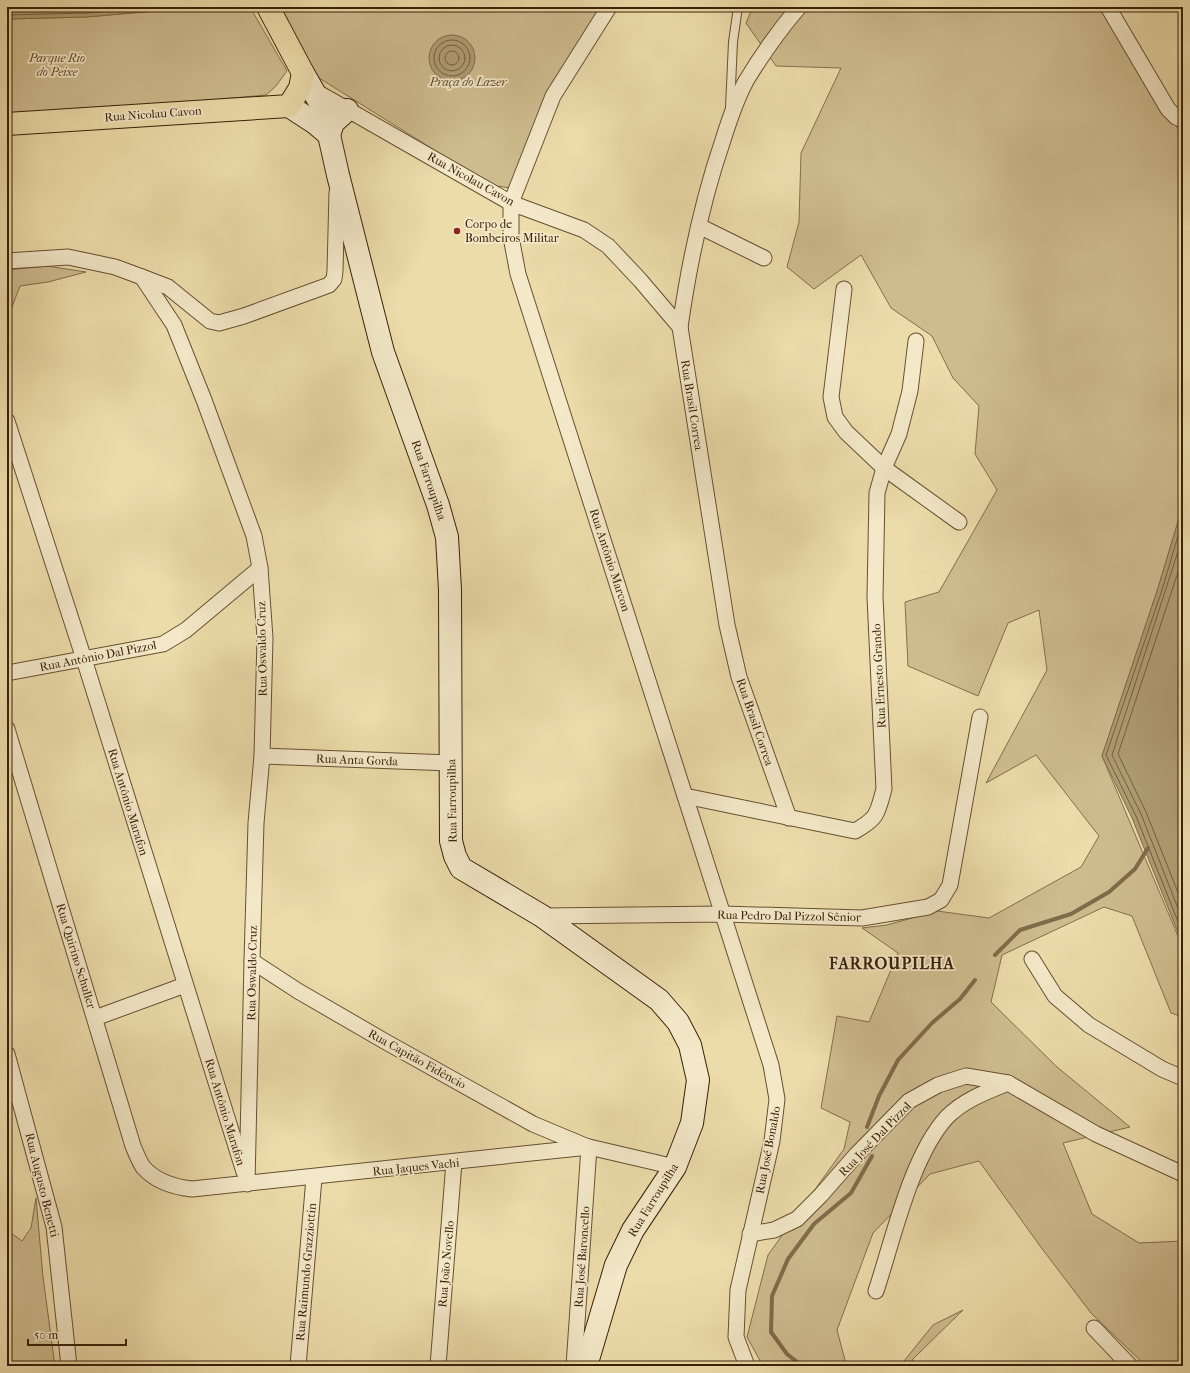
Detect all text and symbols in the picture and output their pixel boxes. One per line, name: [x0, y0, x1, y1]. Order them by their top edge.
park label: Parque Rio do Peixe: [28, 51, 85, 79]
park label: Praça do Lazer: [428, 75, 508, 89]
street label: Rua Nicolau Cavon: [104, 104, 202, 124]
street label: Rua Nicolau Cavon: [425, 149, 517, 209]
place label: Corpo de Bombeiros Militar: [465, 217, 560, 245]
marker: Corpo de Bombeiros Militar: [452, 226, 462, 236]
street label: Rua Brasil Correa: [678, 359, 706, 452]
street label: Rua Farroupilha: [409, 438, 449, 522]
street label: Rua Antônio Marcon: [587, 507, 633, 613]
street label: Rua Oswaldo Cruz: [254, 600, 270, 697]
street label: Rua Ernesto Grando: [869, 623, 889, 729]
street label: Rua Antônio Dal Pizzol: [38, 638, 158, 674]
street label: Rua Brasil Correa: [733, 676, 777, 768]
street label: Rua Antônio Marafon: [105, 747, 151, 857]
street label: Rua Anta Gorda: [316, 752, 399, 768]
street label: Rua Farroupilha: [444, 759, 460, 843]
street label: Rua Quirino Schuller: [53, 902, 99, 1011]
street label: Rua Pedro Dal Pizzol Sênior: [717, 908, 862, 924]
street label: Rua Oswaldo Cruz: [244, 924, 260, 1021]
district label: FARROUPILHA: [828, 954, 955, 973]
street label: Rua Capitão Fidêncio: [366, 1026, 468, 1092]
street label: Rua Antônio Marafon: [202, 1057, 248, 1167]
street label: Rua José Dal Pizzol: [836, 1098, 915, 1179]
street label: Rua José Bonaldo: [753, 1105, 783, 1195]
street label: Rua Augusto Benetti: [22, 1131, 62, 1239]
street label: Rua Jaques Vachi: [372, 1155, 461, 1179]
street label: Rua Farroupilha: [625, 1160, 681, 1239]
street label: Rua Raimundo Grazziottin: [293, 1202, 319, 1342]
street label: Rua José Baroncello: [571, 1206, 593, 1308]
street label: Rua João Novello: [435, 1220, 457, 1308]
scale bar: [28, 1321, 126, 1347]
text: 50 m: [34, 1328, 58, 1342]

